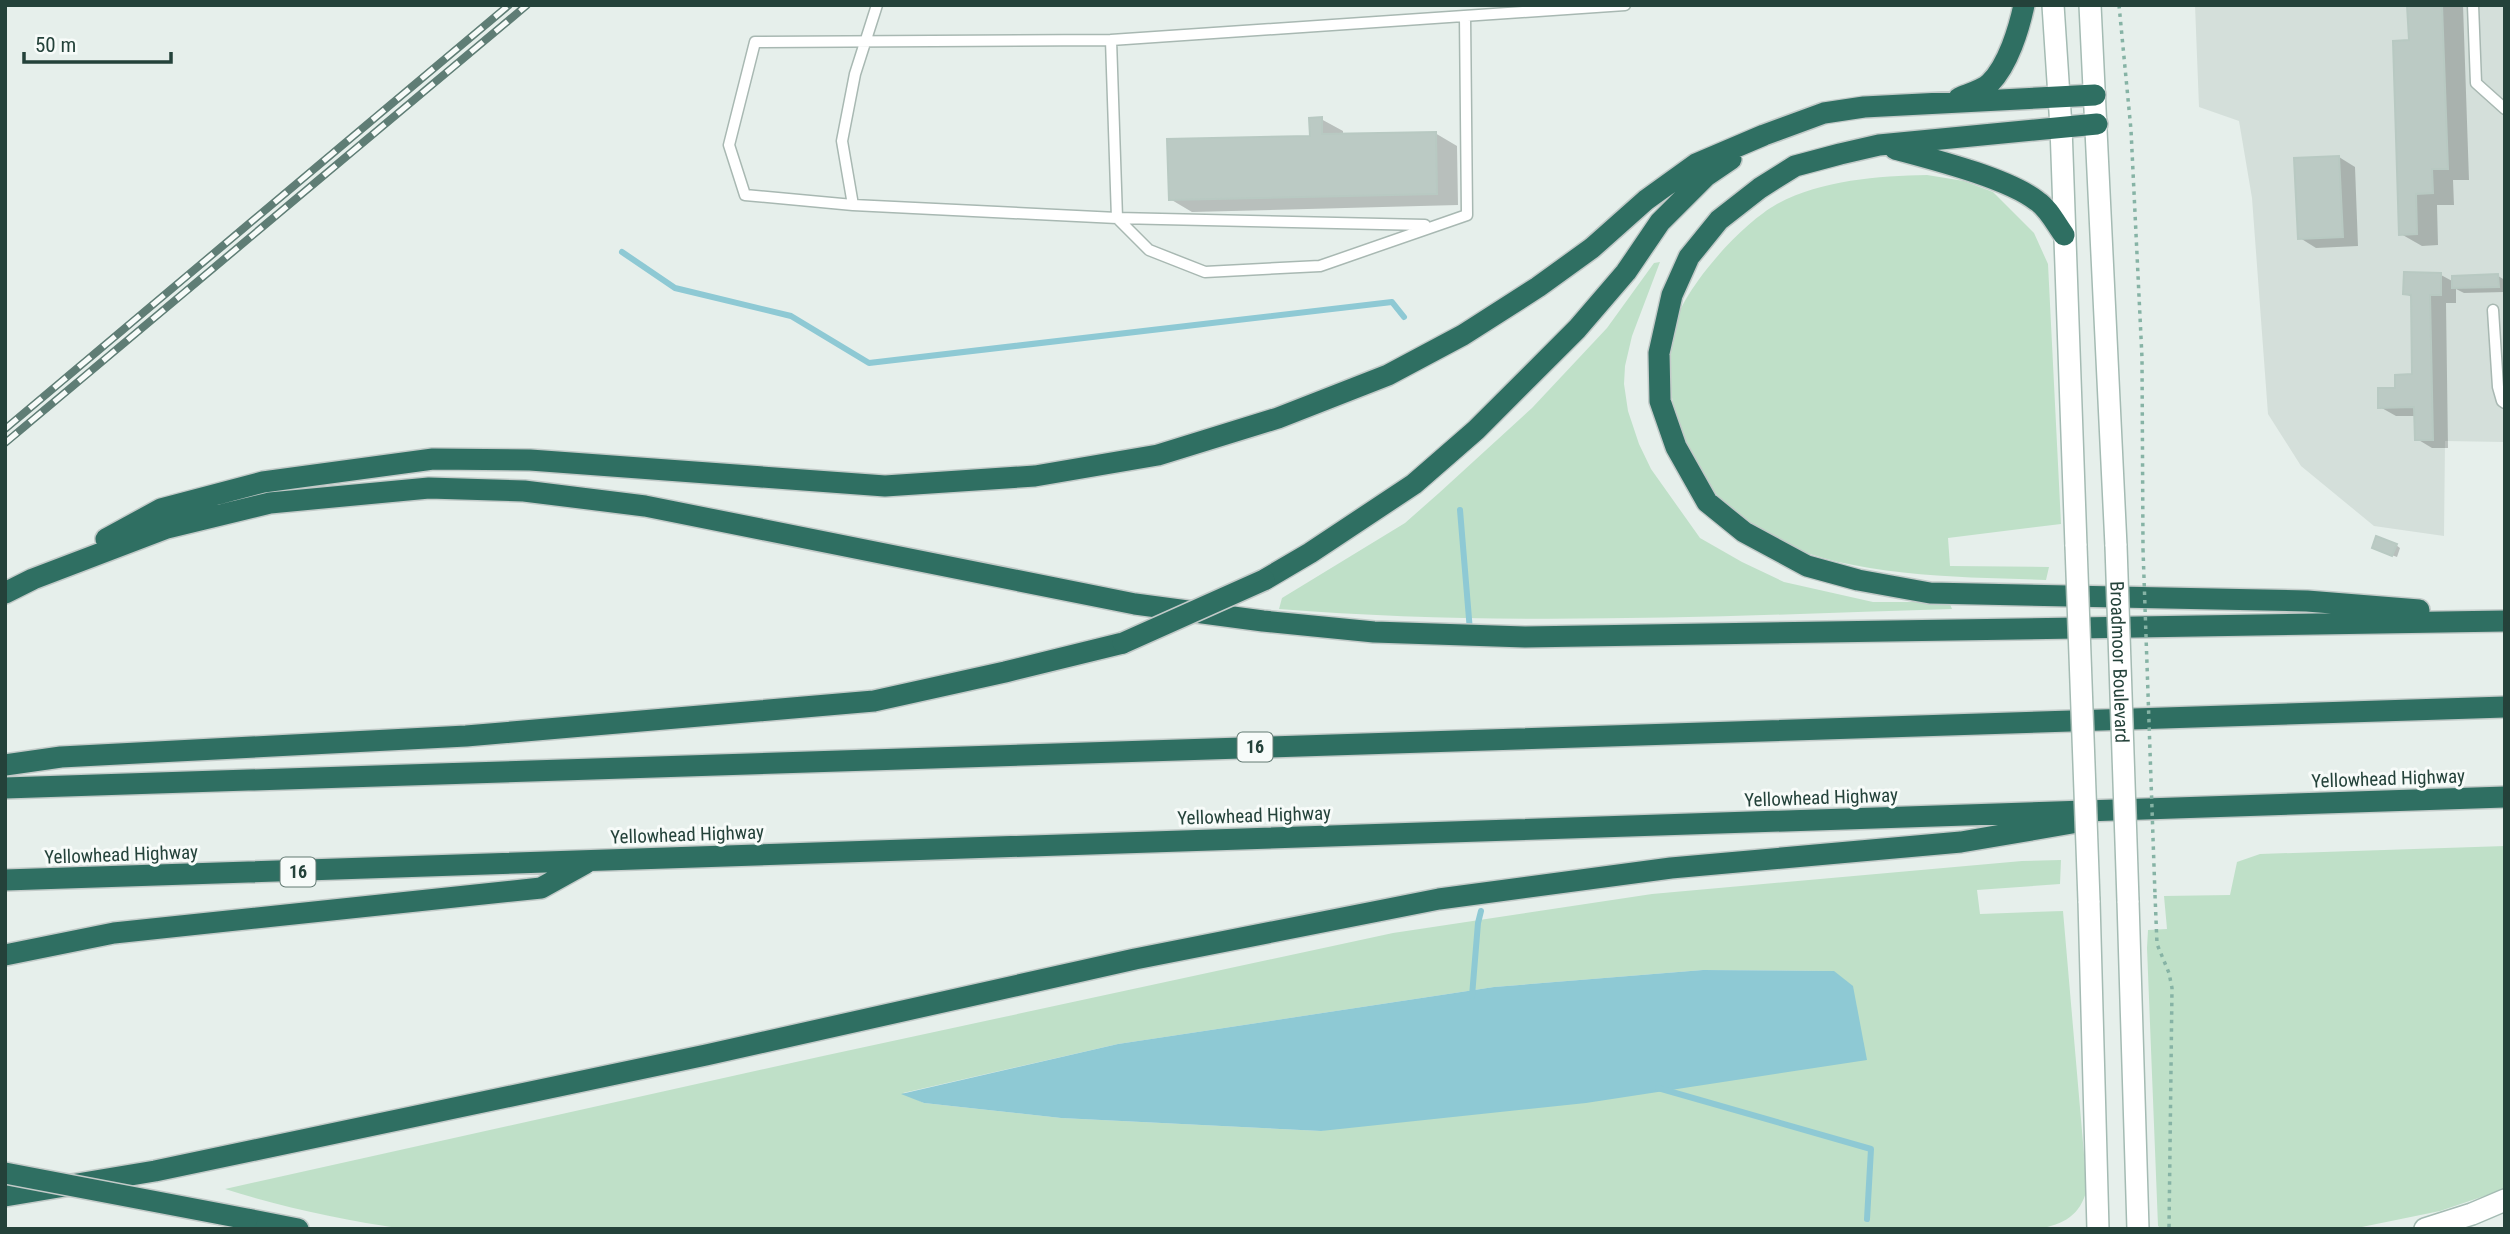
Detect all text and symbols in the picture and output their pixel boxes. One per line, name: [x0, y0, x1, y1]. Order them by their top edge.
scale bar: [24, 21, 172, 65]
text: 50 m: [35, 33, 76, 57]
street label: Broadmoor Boulevard: [2105, 581, 2134, 743]
road number: 16: [1238, 732, 1272, 762]
street label: Yellowhead Highway: [2311, 764, 2465, 793]
street label: Yellowhead Highway: [1744, 783, 1898, 812]
street label: Yellowhead Highway: [1177, 801, 1331, 830]
street label: Yellowhead Highway: [610, 820, 764, 849]
street label: Yellowhead Highway: [44, 840, 198, 869]
road number: 16: [280, 858, 316, 886]

